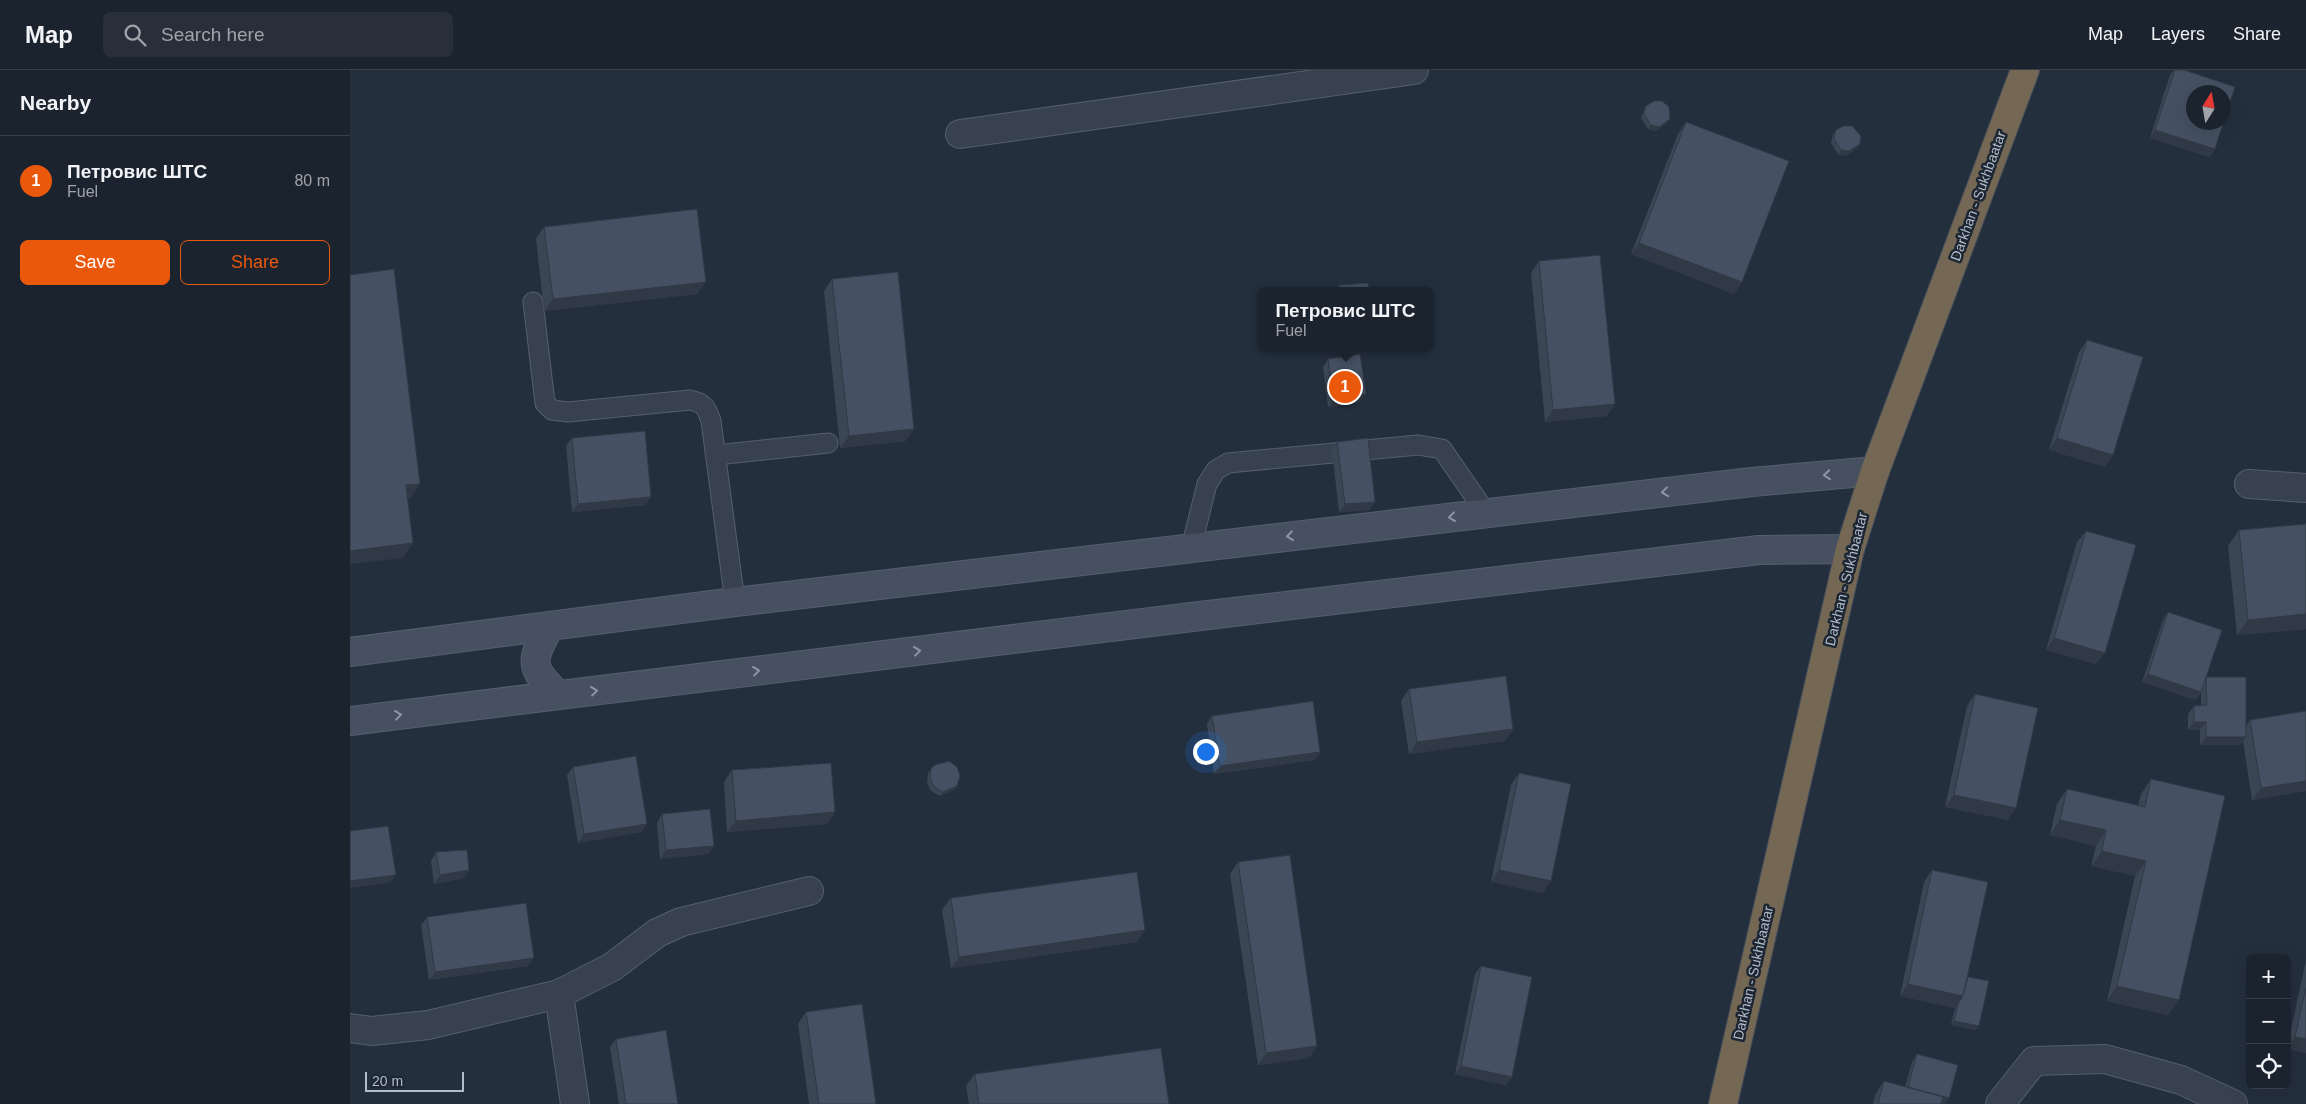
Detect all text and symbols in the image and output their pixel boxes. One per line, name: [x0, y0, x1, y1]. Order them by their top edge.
search box: [103, 12, 453, 57]
text: Map: [25, 21, 73, 48]
icon: search: [121, 21, 149, 49]
text: Search here: [161, 24, 265, 45]
text: Map: [2088, 24, 2123, 44]
text: Layers: [2151, 24, 2205, 44]
text: Share: [2233, 24, 2281, 44]
north arrow: [2186, 85, 2231, 130]
text: Nearby: [20, 91, 91, 114]
street label: Darkhan - Sukhbaatar: [1947, 129, 2009, 263]
text: Петровис ШТС: [67, 161, 207, 182]
text: 1: [32, 172, 40, 189]
text: 80 m: [294, 172, 330, 189]
text: Fuel: [67, 183, 98, 200]
button: Save: [20, 240, 170, 285]
button: Share: [180, 240, 330, 285]
popup: [1258, 287, 1433, 352]
text: Петровис ШТС: [1275, 300, 1416, 321]
text: Fuel: [1275, 322, 1307, 339]
pin: 1: [1329, 368, 1361, 406]
one-way arrow: [1823, 469, 1831, 480]
one-way arrow: [1661, 486, 1669, 497]
street label: Darkhan - Sukhbaatar: [1822, 510, 1870, 647]
one-way arrow: [1447, 511, 1455, 522]
one-way arrow: [1286, 530, 1294, 541]
one-way arrow: [913, 646, 921, 657]
one-way arrow: [752, 666, 760, 677]
one-way arrow: [591, 686, 599, 697]
one-way arrow: [395, 710, 403, 721]
your location: [1193, 739, 1219, 765]
street label: Darkhan - Sukhbaatar: [1730, 904, 1776, 1042]
map controls: [2246, 954, 2291, 1089]
button: +: [2246, 954, 2291, 999]
button: −: [2246, 999, 2291, 1044]
button: locate: [2246, 1044, 2291, 1089]
scale bar: [365, 1069, 464, 1092]
text: 20 m: [372, 1073, 403, 1089]

